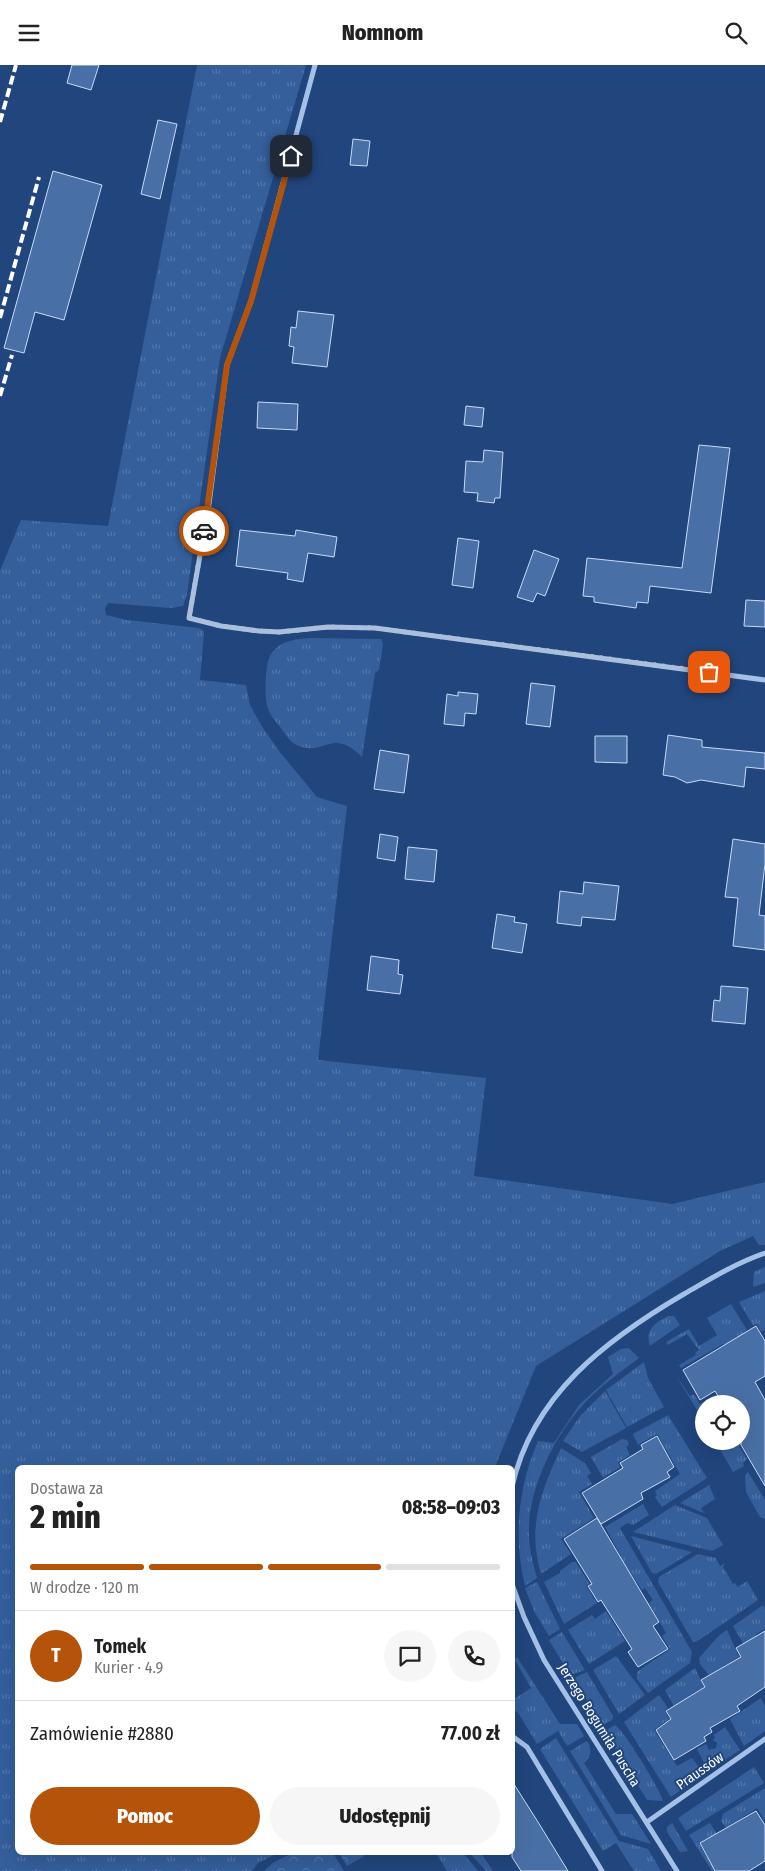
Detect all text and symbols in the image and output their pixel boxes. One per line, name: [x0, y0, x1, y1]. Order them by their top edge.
icon: menu: [15, 19, 43, 47]
text: Nomnom: [342, 19, 423, 46]
icon: search: [722, 19, 750, 47]
pin: [270, 135, 312, 177]
icon: home: [277, 142, 305, 170]
courier: [179, 506, 229, 556]
icon: car: [190, 517, 218, 545]
pin: [688, 651, 730, 693]
icon: bag: [695, 658, 723, 686]
map controls: [695, 1395, 750, 1450]
button: locate: [695, 1395, 750, 1450]
text: Dostawa za: [30, 1479, 103, 1498]
text: 08:58–09:03: [402, 1496, 500, 1519]
text: 2 min: [30, 1498, 101, 1536]
text: W drodze · 120 m: [30, 1578, 139, 1597]
button: chat: [384, 1630, 436, 1682]
button: phone: [448, 1630, 500, 1682]
text: Tomek: [94, 1635, 146, 1658]
text: T: [51, 1644, 61, 1667]
text: Kurier · 4.9: [94, 1658, 163, 1677]
street label: Jerzego Bogumiła Puscha: [554, 1660, 644, 1790]
text: Zamówienie #2880: [30, 1722, 174, 1745]
text: 77.00 zł: [441, 1722, 500, 1745]
street label: Praussów: [673, 1749, 727, 1793]
button: Pomoc: [30, 1787, 260, 1845]
button: Udostępnij: [270, 1787, 500, 1845]

